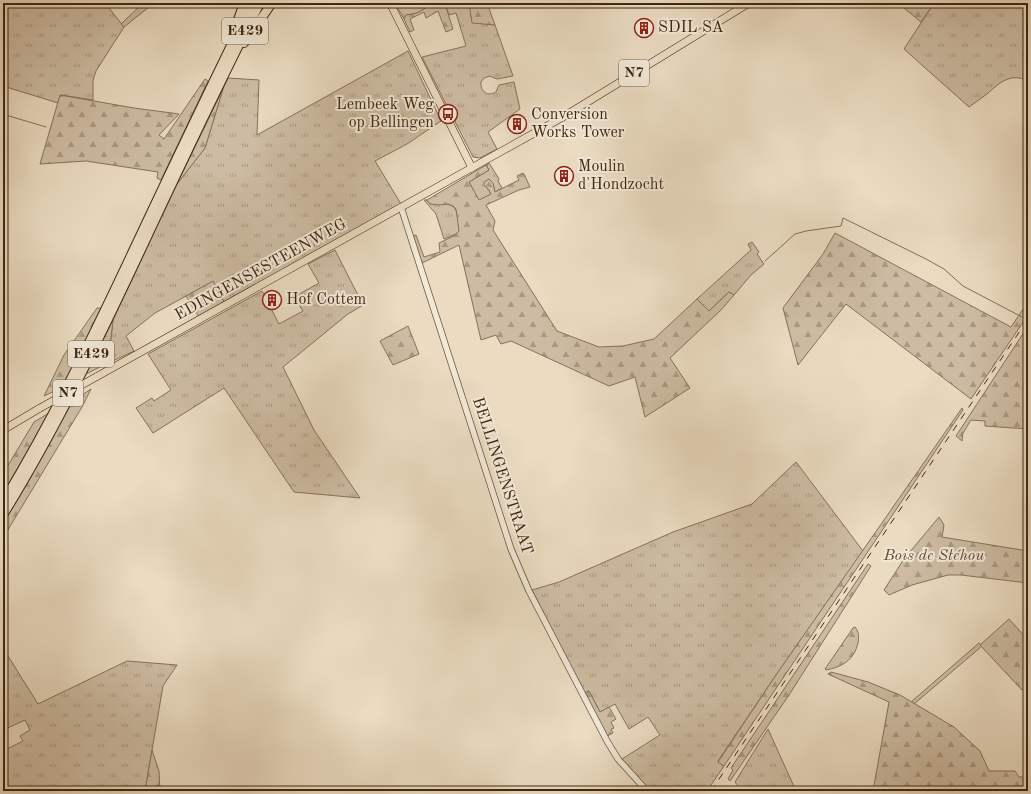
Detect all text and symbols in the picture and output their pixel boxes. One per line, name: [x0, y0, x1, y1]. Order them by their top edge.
building icon: SDIL SA: [633, 17, 655, 39]
road number: E429: [222, 18, 268, 44]
place label: SDIL SA: [658, 20, 724, 36]
road number: N7: [619, 60, 649, 86]
place label: Lembeek Weg op Bellingen: [336, 97, 434, 131]
bus stop icon: Lembeek Weg op Bellingen: [437, 103, 459, 125]
place label: Conversion Works Tower: [531, 107, 625, 141]
building icon: Conversion Works Tower: [506, 113, 528, 135]
place label: Moulin d'Hondzocht: [578, 159, 664, 193]
building icon: Moulin d'Hondzocht: [553, 165, 575, 187]
street label: EDINGENSESTEENWEG: [173, 216, 350, 324]
building icon: Hof Cottem: [261, 289, 283, 311]
place label: Hof Cottem: [286, 292, 367, 308]
road number: E429: [68, 341, 114, 367]
road number: N7: [53, 380, 83, 406]
street label: BELLINGENSTRAAT: [469, 395, 535, 557]
park label: Bois de Stéhou: [883, 548, 984, 564]

